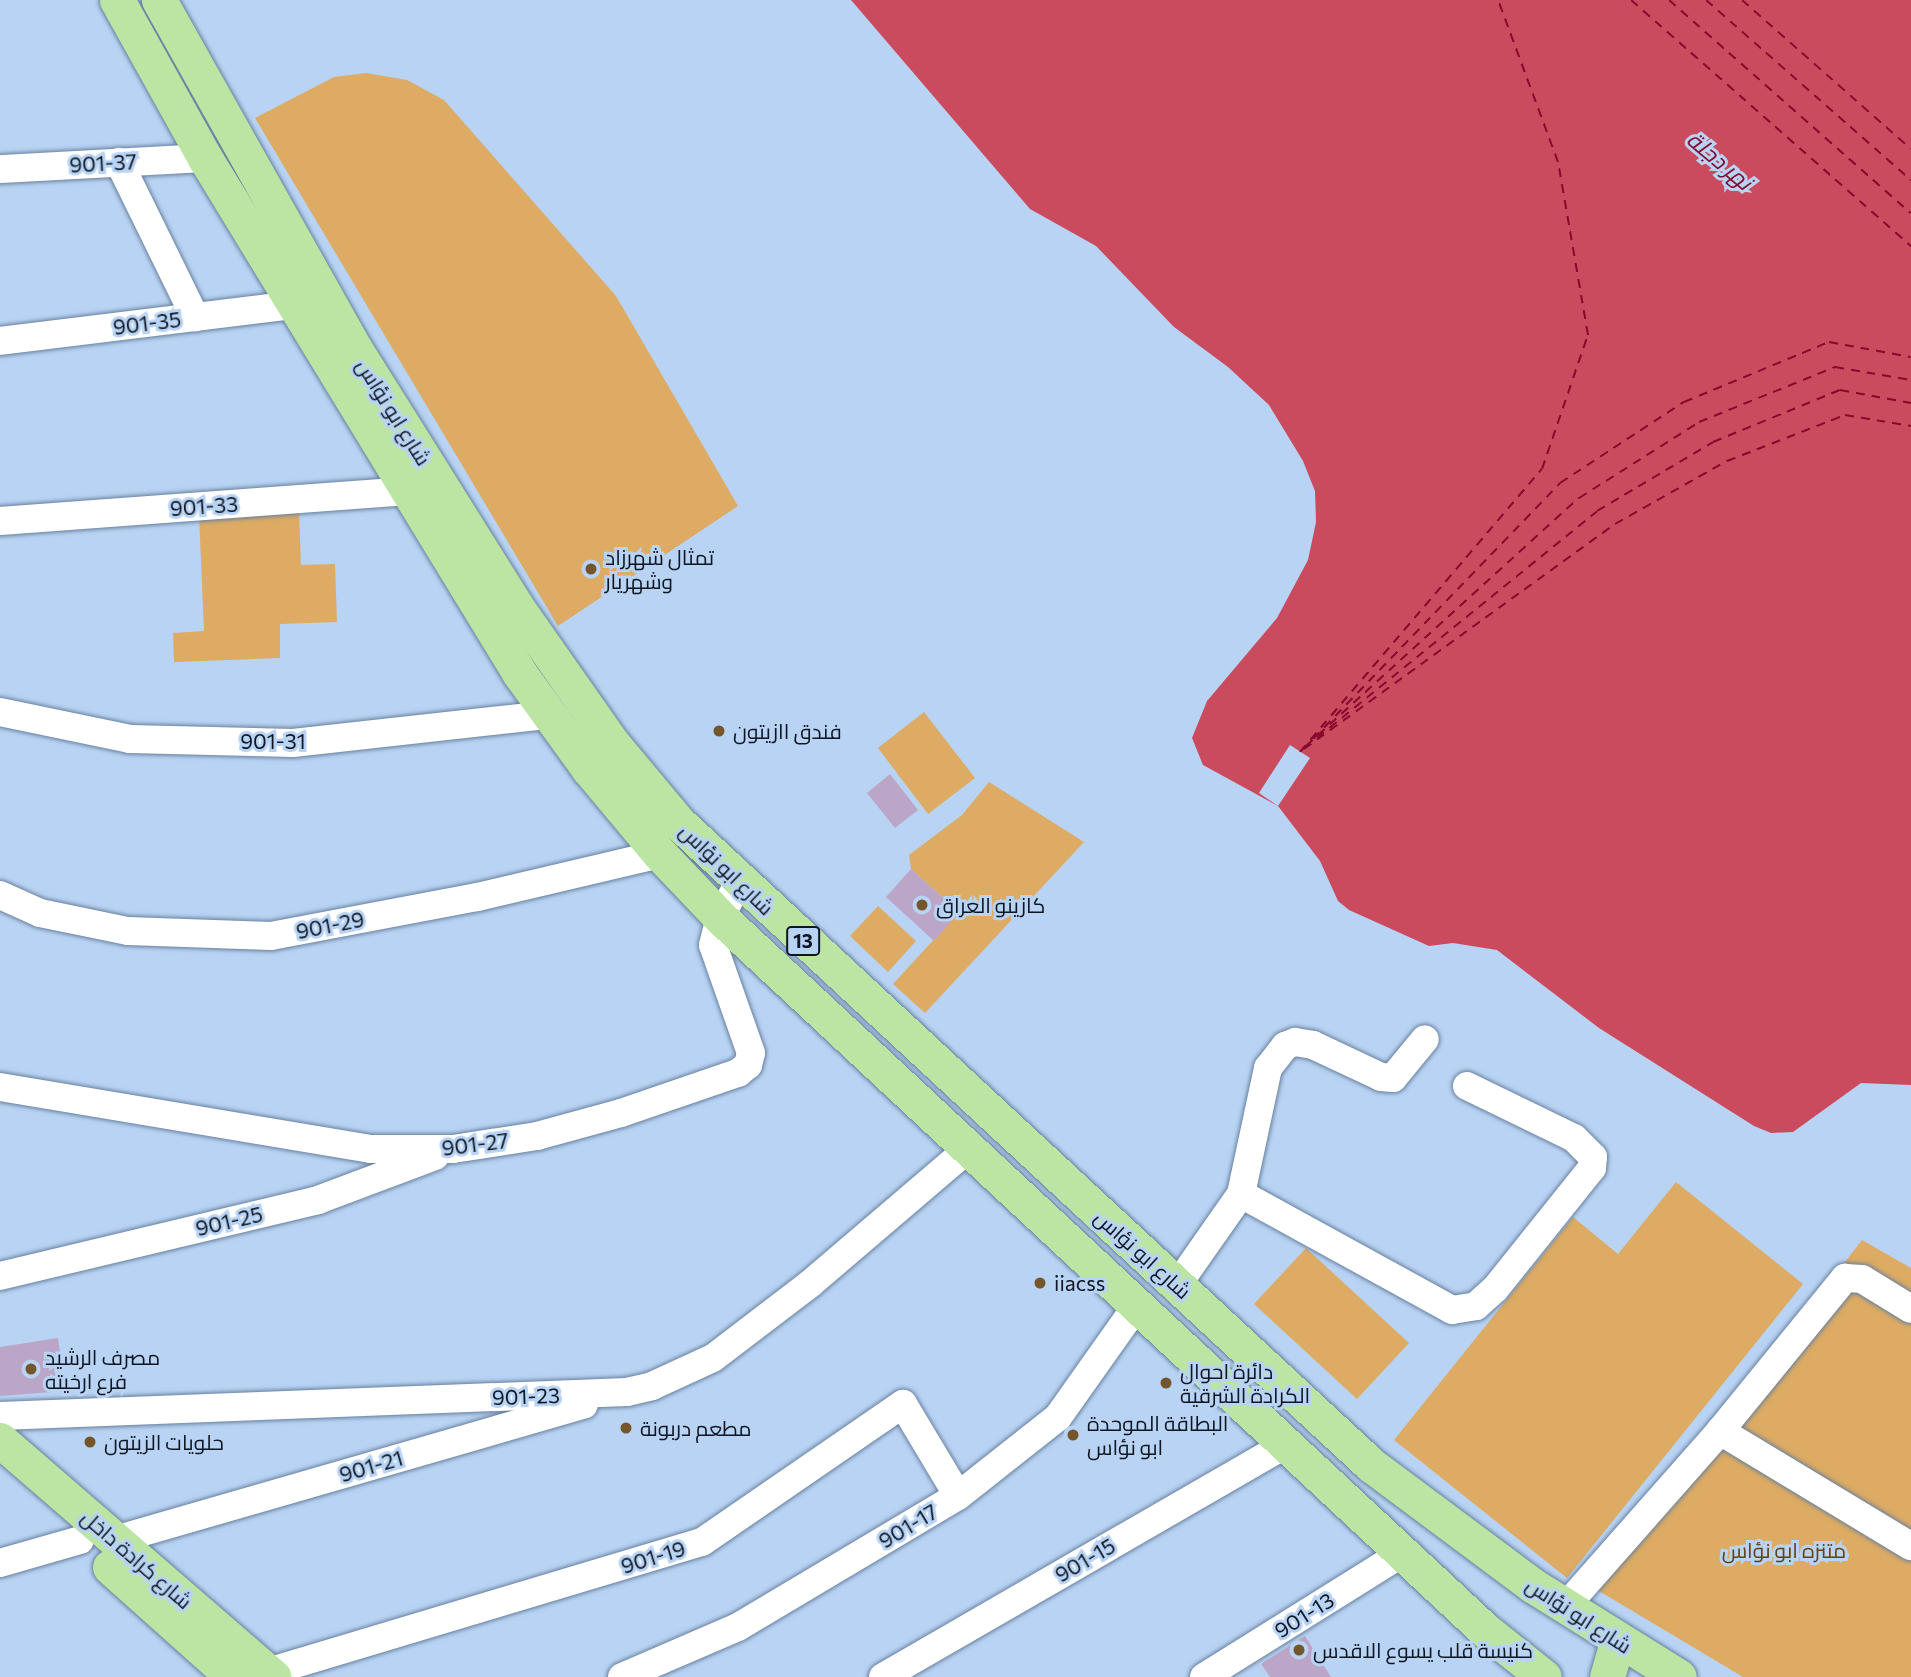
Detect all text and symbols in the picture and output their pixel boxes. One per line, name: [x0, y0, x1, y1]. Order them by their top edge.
water label: نهر دجلة: [1682, 125, 1758, 195]
street label: 901-37: [69, 149, 137, 177]
street label: 901-35: [112, 306, 182, 340]
street label: شارع ابو نؤاس: [351, 354, 437, 470]
street label: 901-33: [169, 491, 239, 521]
place label: تمثال شهرزاد وشهريار: [605, 544, 714, 594]
marker: تمثال شهرزاد وشهريار: [583, 561, 599, 577]
place label: فندق اازيتون: [733, 718, 842, 744]
marker: فندق اازيتون: [711, 723, 727, 739]
street label: 901-31: [240, 728, 306, 754]
street label: شارع ابو نؤاس: [675, 818, 779, 920]
place label: كازينو العراق: [936, 892, 1045, 918]
marker: كازينو العراق: [914, 897, 930, 913]
street label: 901-29: [294, 906, 366, 944]
road number: 13: [786, 925, 820, 956]
street label: 901-27: [440, 1127, 510, 1161]
street label: 901-25: [193, 1201, 265, 1241]
street label: شارع ابو نؤاس: [1090, 1204, 1196, 1304]
place label: iiacss: [1054, 1270, 1105, 1296]
marker: iiacss: [1032, 1275, 1048, 1291]
place label: مصرف الرشيد فرع ارخيته: [45, 1344, 160, 1394]
place label: دائرة احوال الكرادة الشرقية: [1180, 1358, 1310, 1408]
marker: مصرف الرشيد فرع ارخيته: [23, 1361, 39, 1377]
marker: دائرة احوال الكرادة الشرقية: [1158, 1375, 1174, 1391]
street label: 901-23: [492, 1382, 560, 1410]
place label: البطاقة الموحدة ابو نؤاس: [1087, 1410, 1228, 1460]
place label: مطعم دربونة: [640, 1415, 752, 1441]
marker: مطعم دربونة: [618, 1420, 634, 1436]
marker: البطاقة الموحدة ابو نؤاس: [1065, 1427, 1081, 1443]
place label: حلويات الزيتون: [104, 1429, 224, 1455]
marker: حلويات الزيتون: [82, 1434, 98, 1450]
street label: 901-21: [336, 1445, 406, 1487]
street label: 901-17: [874, 1499, 942, 1553]
street label: شارع كرادة داخل: [77, 1504, 197, 1614]
street label: 901-15: [1050, 1533, 1120, 1587]
street label: 901-19: [618, 1535, 688, 1579]
park label: متنزه ابو نؤاس: [1722, 1537, 1846, 1563]
street label: شارع ابو نؤاس: [1521, 1571, 1637, 1659]
street label: 901-13: [1270, 1587, 1338, 1643]
place label: كنيسة قلب يسوع الاقدس: [1313, 1637, 1533, 1663]
marker: كنيسة قلب يسوع الاقدس: [1291, 1642, 1307, 1658]

